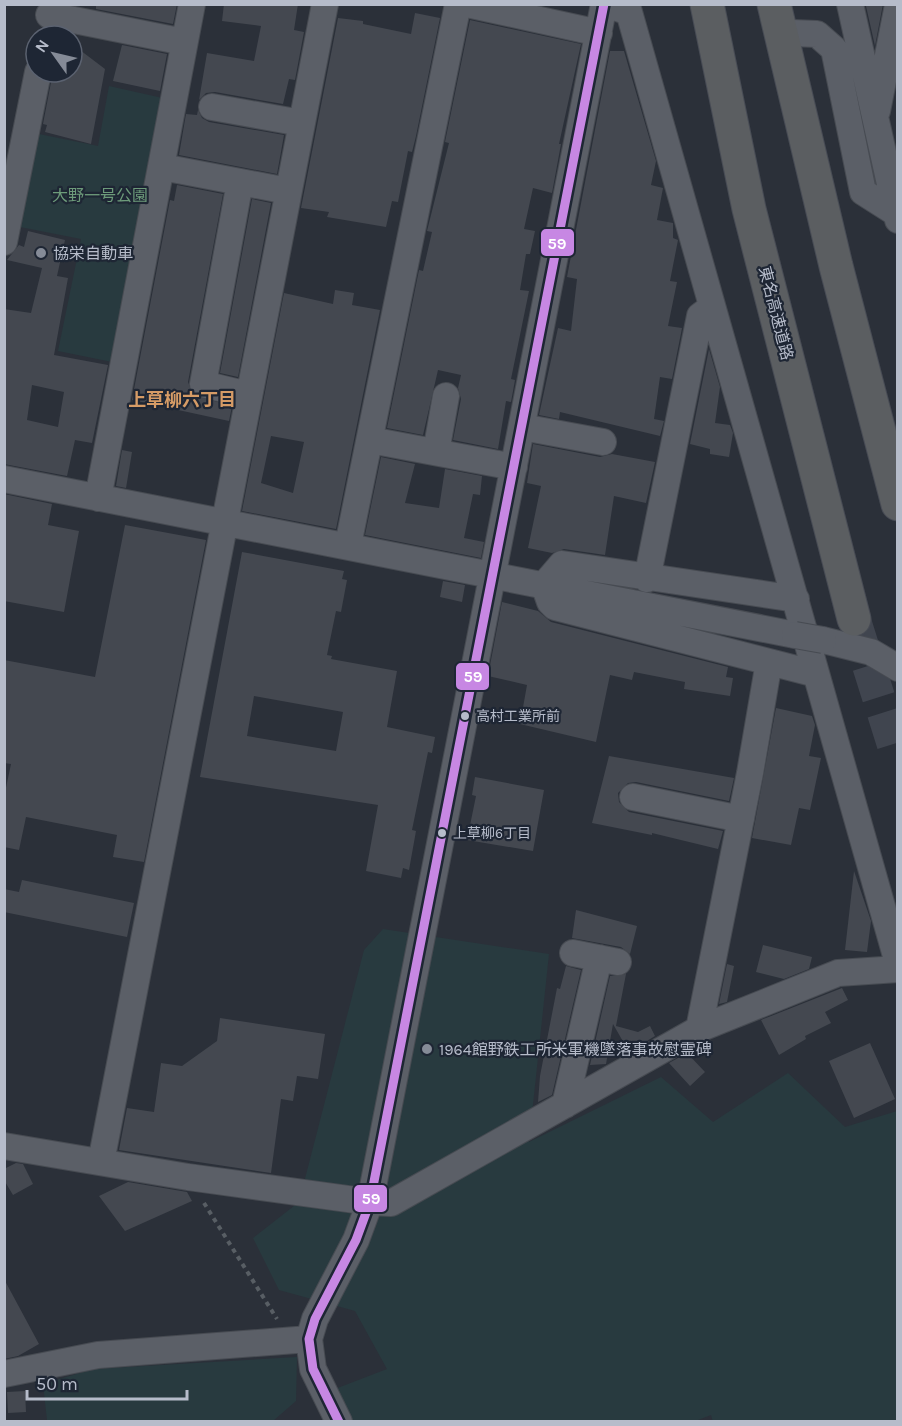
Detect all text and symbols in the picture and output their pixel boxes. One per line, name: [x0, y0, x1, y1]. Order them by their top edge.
north arrow: [24, 24, 84, 84]
text: N: [31, 36, 53, 56]
park label: 大野一号公園: [52, 186, 148, 205]
line badge: 59: [540, 228, 575, 257]
text: 59: [547, 234, 567, 253]
place label: 協栄自動車: [53, 244, 133, 263]
marker: 協栄自動車: [34, 246, 48, 260]
street label: 東名高速道路: [755, 264, 797, 362]
district label: 上草柳六丁目: [128, 389, 236, 411]
line badge: 59: [455, 662, 490, 691]
text: 59: [463, 667, 483, 686]
place label: 高村工業所前: [476, 708, 560, 725]
marker: 高村工業所前: [459, 710, 471, 722]
place label: 上草柳6丁目: [453, 825, 531, 842]
marker: 上草柳6丁目: [436, 827, 448, 839]
place label: 1964館野鉄工所米軍機墜落事故慰霊碑: [439, 1040, 712, 1059]
marker: 1964館野鉄工所米軍機墜落事故慰霊碑: [420, 1042, 434, 1056]
line badge: 59: [353, 1184, 388, 1213]
text: 59: [361, 1189, 381, 1208]
scale bar: [27, 1363, 188, 1401]
text: 50 m: [36, 1373, 78, 1395]

